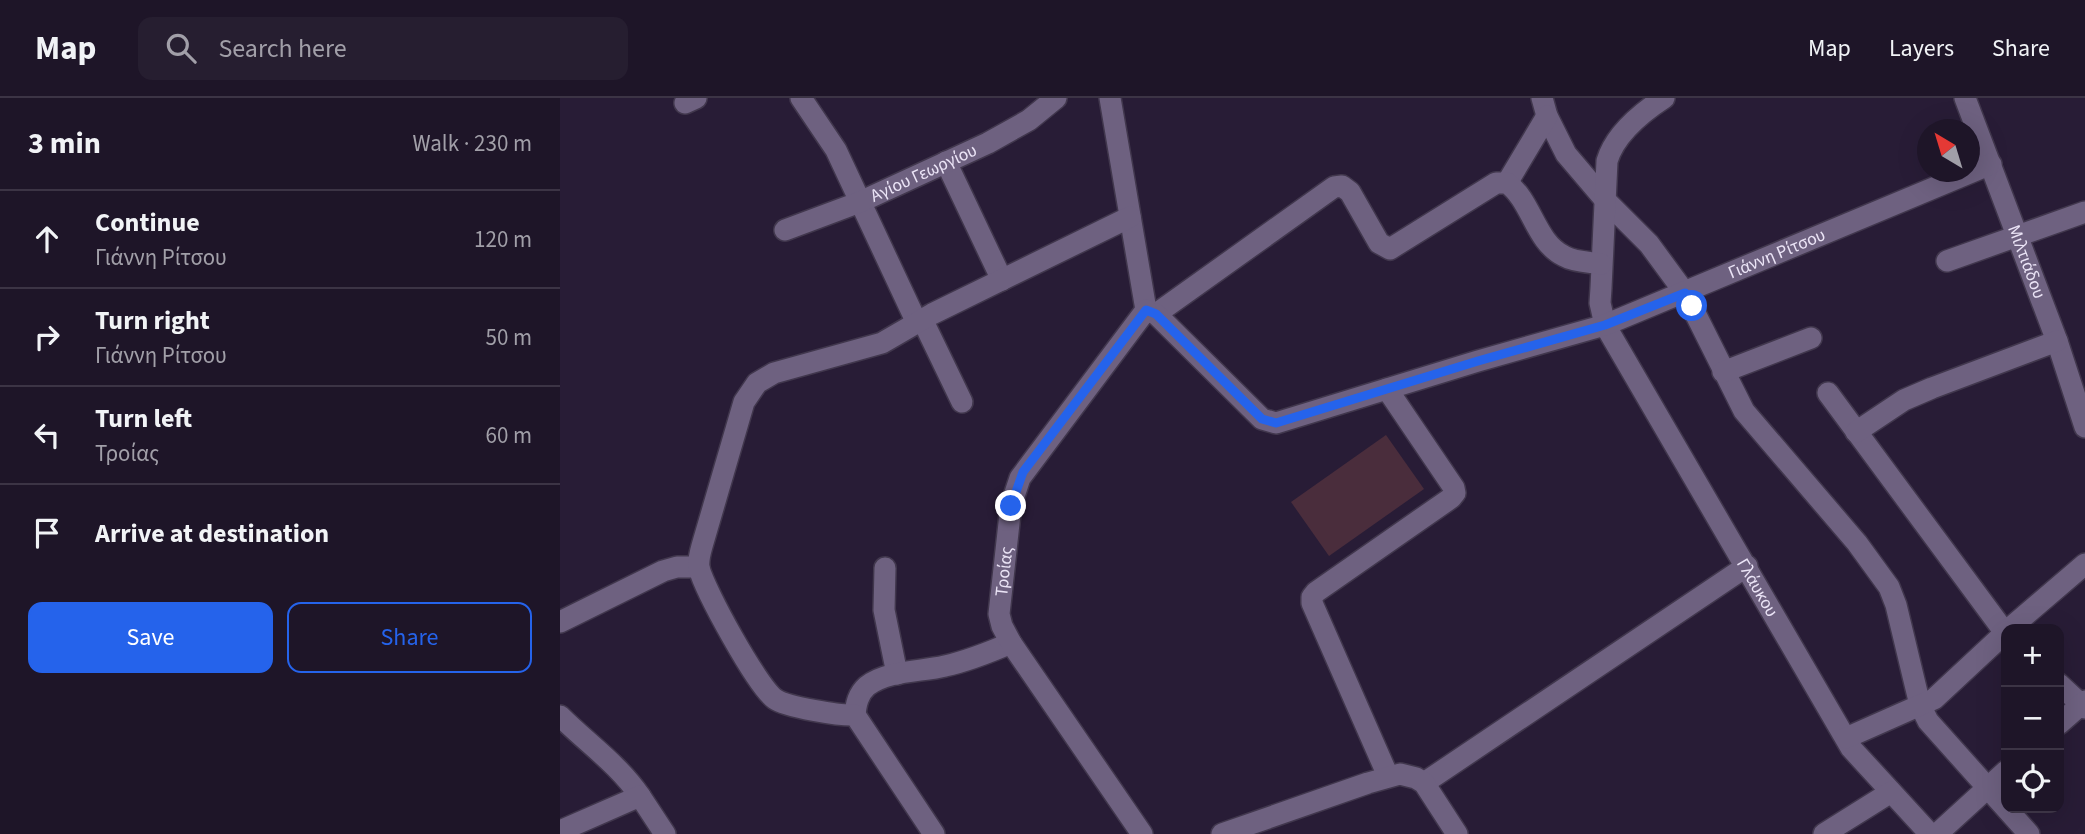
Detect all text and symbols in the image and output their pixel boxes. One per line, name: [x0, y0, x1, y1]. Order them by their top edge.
search box: [138, 17, 628, 80]
text: Map: [35, 25, 96, 72]
icon: search: [162, 29, 200, 67]
text: Search here: [218, 30, 347, 67]
text: Map: [1808, 31, 1851, 66]
text: Layers: [1889, 31, 1954, 66]
text: Share: [1992, 31, 2050, 66]
north arrow: [1917, 119, 1980, 182]
text: 3 min: [28, 122, 101, 165]
text: Walk · 230 m: [413, 127, 532, 160]
street label: Αγίου Γεωργίου: [866, 137, 981, 208]
text: Continue: [95, 204, 200, 241]
icon: ahead: [28, 220, 66, 258]
street label: Μιλτιάδου: [2002, 221, 2052, 302]
street label: Γιάννη Ρίτσου: [1724, 222, 1829, 285]
text: 120 m: [474, 223, 532, 256]
text: Γιάννη Ρίτσου: [95, 241, 227, 274]
route start: [1676, 290, 1707, 321]
text: Turn right: [95, 302, 210, 339]
icon: right: [28, 318, 66, 356]
text: 50 m: [485, 321, 532, 354]
text: Γιάννη Ρίτσου: [95, 339, 227, 372]
text: Turn left: [95, 400, 192, 437]
icon: left: [28, 416, 66, 454]
text: 60 m: [485, 419, 532, 452]
text: Τροίας: [95, 437, 159, 470]
route end: [995, 490, 1026, 521]
icon: arrive: [28, 514, 66, 552]
text: Arrive at destination: [95, 515, 329, 552]
street label: Τροίας: [989, 545, 1019, 598]
street label: Γλάυκου: [1731, 553, 1785, 622]
button: Save: [28, 602, 273, 673]
button: Share: [287, 602, 532, 673]
map controls: [2001, 624, 2064, 813]
button: +: [2001, 624, 2064, 687]
button: −: [2001, 687, 2064, 750]
button: locate: [2001, 750, 2064, 813]

